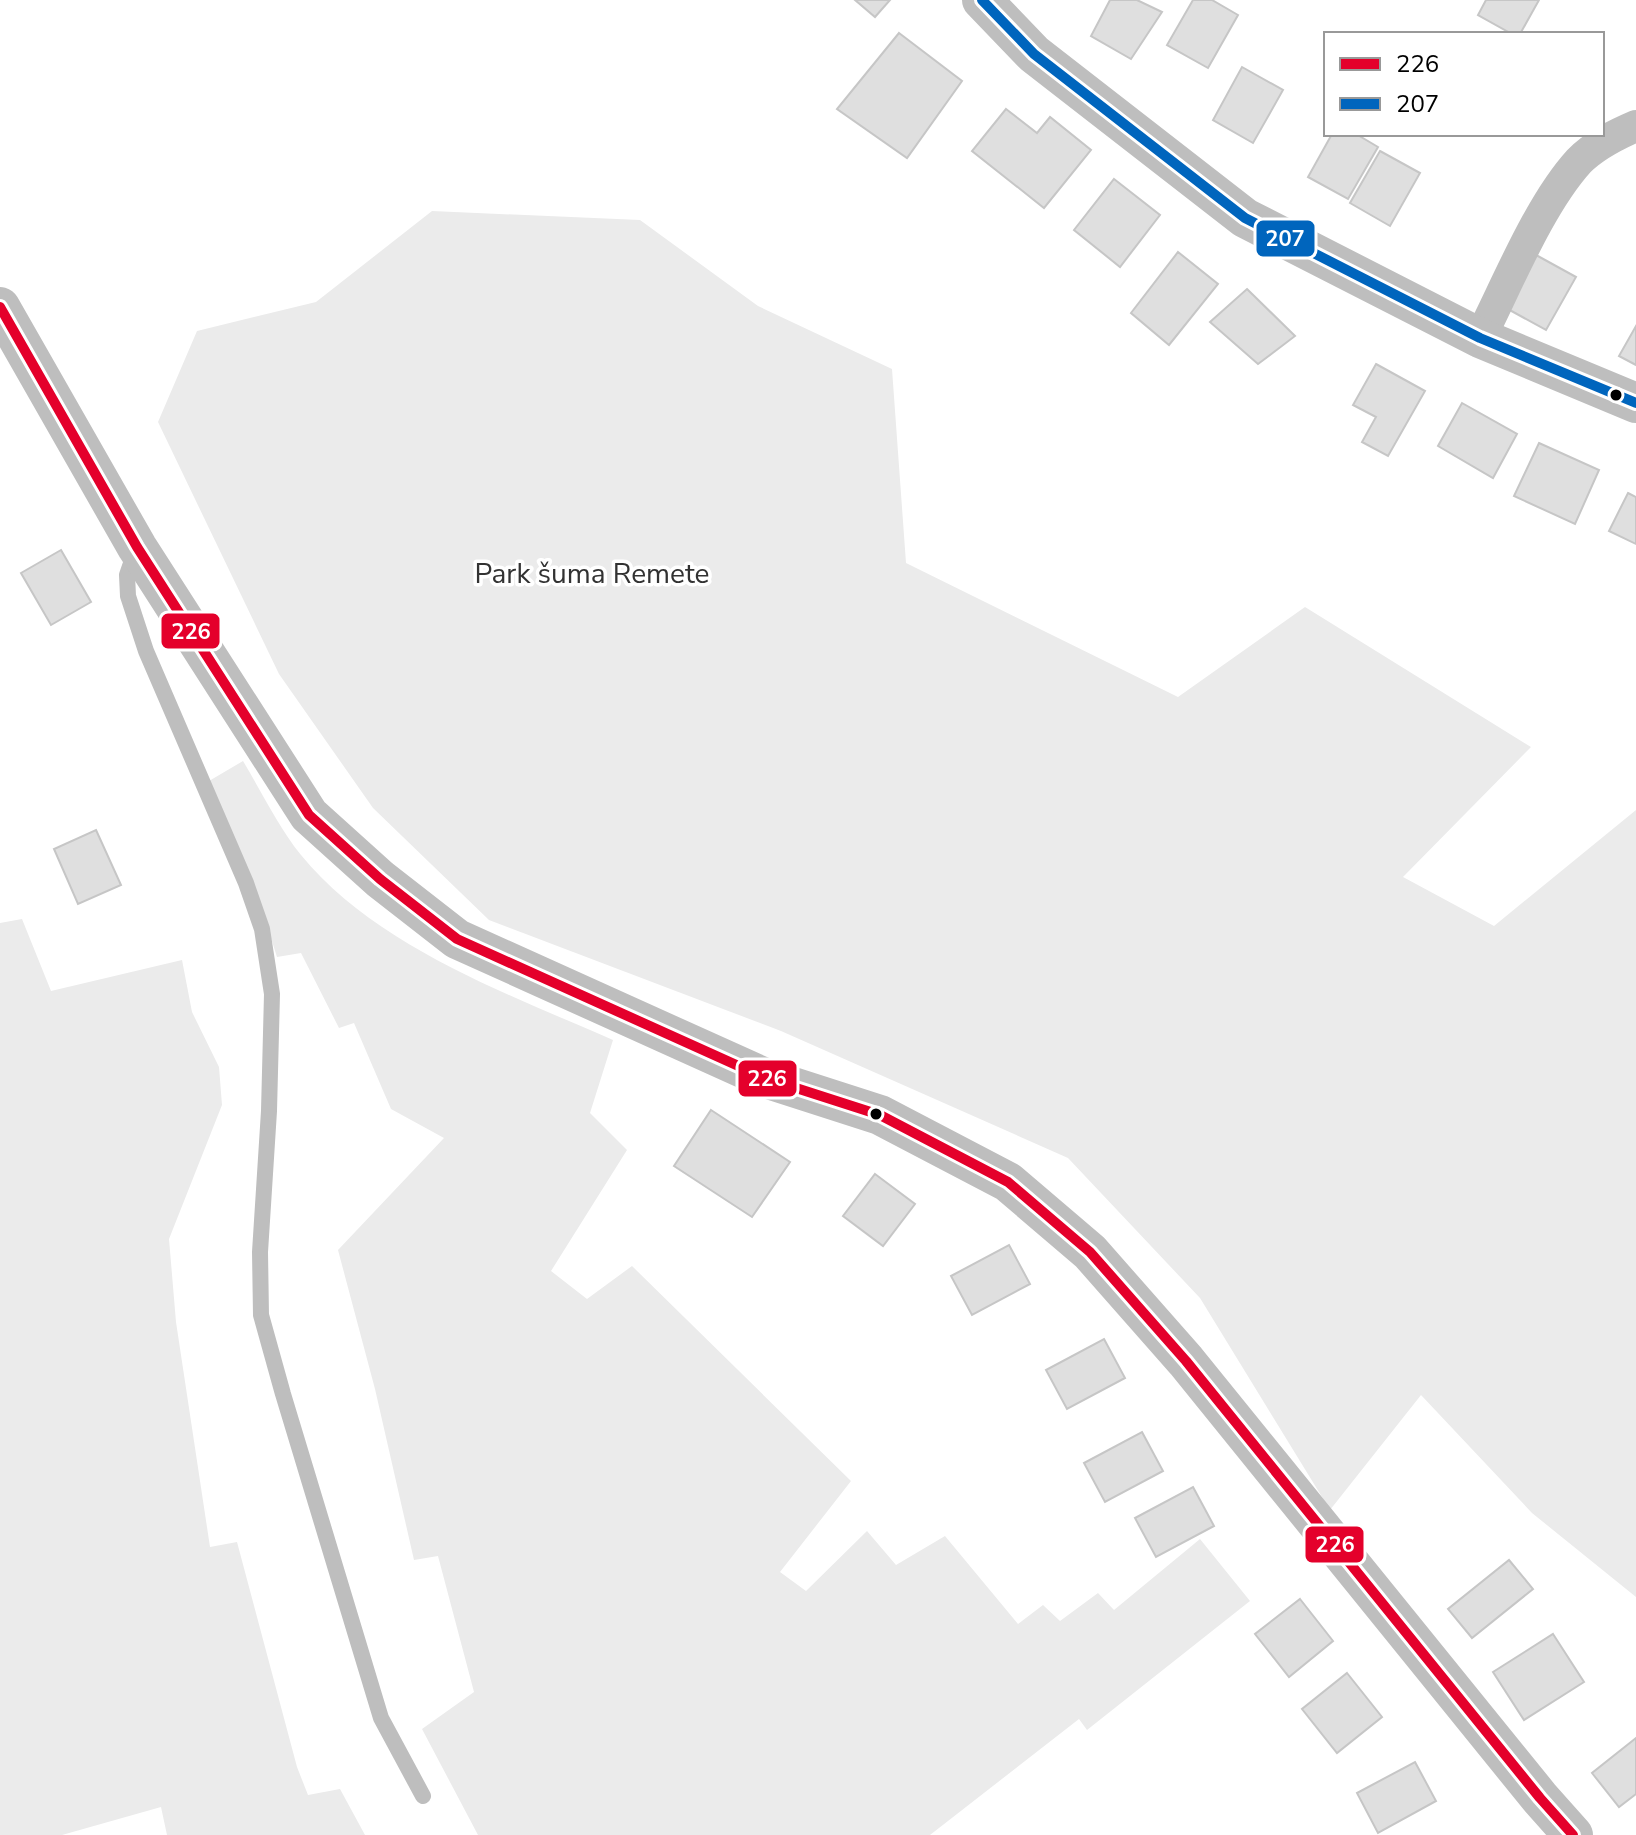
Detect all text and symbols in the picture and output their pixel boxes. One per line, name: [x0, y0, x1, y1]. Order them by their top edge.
legend: [1324, 32, 1604, 136]
text: 226: [1396, 48, 1439, 80]
text: 207: [1396, 88, 1439, 120]
line badge: 207: [1255, 219, 1316, 258]
text: 207: [1265, 224, 1305, 254]
unlabelled marker: [1608, 387, 1624, 403]
park label: Park šuma Remete: [474, 555, 710, 593]
line badge: 226: [160, 612, 221, 650]
text: 226: [171, 617, 211, 647]
line badge: 226: [737, 1059, 798, 1098]
text: 226: [747, 1064, 787, 1094]
unlabelled marker: [868, 1106, 884, 1122]
line badge: 226: [1304, 1525, 1365, 1564]
text: 226: [1315, 1530, 1355, 1560]

